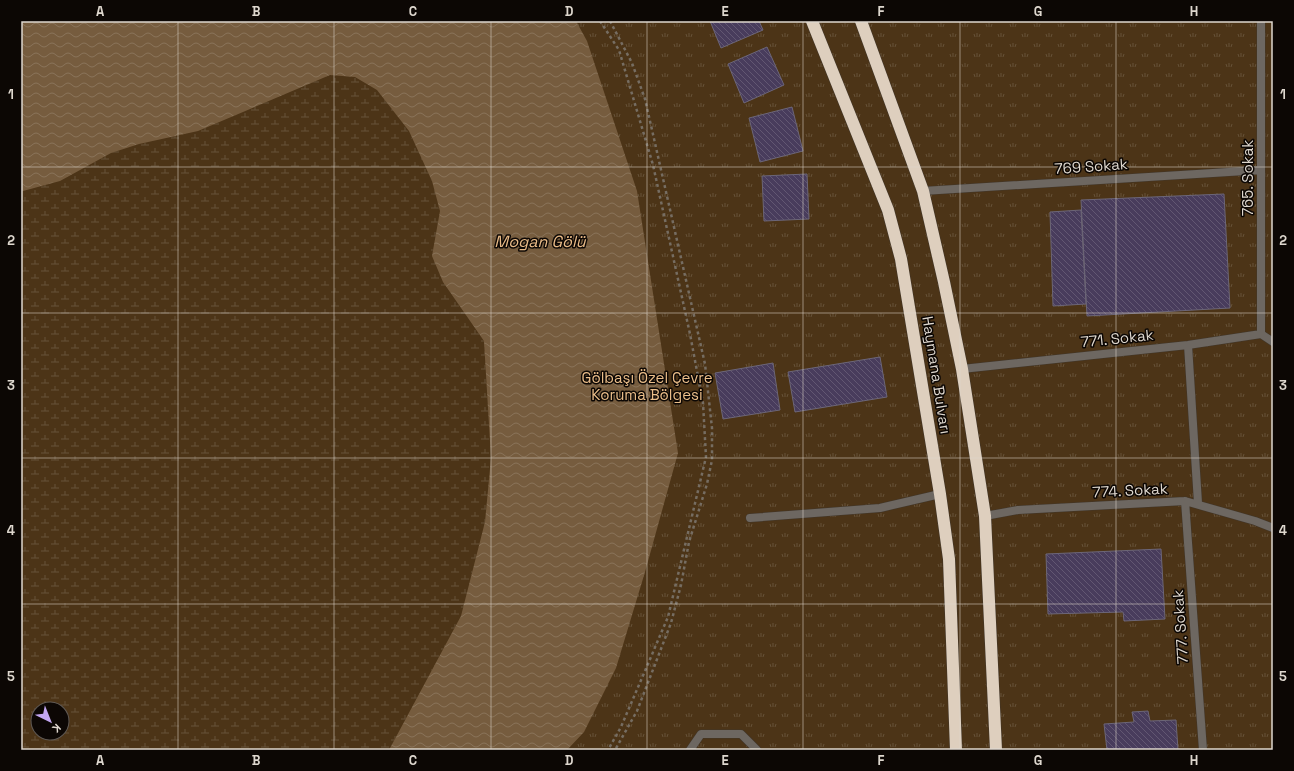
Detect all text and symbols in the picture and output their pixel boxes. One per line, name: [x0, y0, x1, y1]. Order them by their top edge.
text: A: [96, 3, 105, 20]
text: B: [252, 3, 261, 20]
text: C: [409, 3, 417, 20]
text: D: [565, 3, 574, 20]
text: E: [721, 3, 729, 20]
text: F: [878, 3, 885, 20]
text: G: [1034, 3, 1042, 20]
text: H: [1190, 3, 1198, 20]
text: 1: [8, 86, 14, 103]
text: 1: [1280, 86, 1286, 103]
street label: 765. Sokak: [1238, 140, 1257, 216]
street label: 769 Sokak: [1054, 154, 1128, 178]
water label: Mogan Gölü: [494, 231, 587, 252]
text: 2: [7, 232, 15, 249]
text: 2: [1279, 232, 1287, 249]
street label: Haymana Bulvarı: [918, 315, 956, 435]
street label: 771. Sokak: [1080, 325, 1154, 351]
park label: Gölbaşı Özel Çevre Koruma Bölgesi: [581, 368, 713, 404]
text: 3: [7, 377, 15, 394]
text: 3: [1279, 377, 1287, 394]
street label: 774. Sokak: [1092, 479, 1168, 501]
text: 4: [7, 522, 15, 539]
text: 4: [1279, 522, 1287, 539]
street label: 777. Sokak: [1168, 589, 1192, 665]
text: 5: [7, 668, 15, 685]
text: 5: [1279, 668, 1287, 685]
north arrow: [30, 701, 70, 741]
text: K: [49, 721, 64, 736]
text: A: [96, 752, 105, 769]
text: B: [252, 752, 261, 769]
text: C: [409, 752, 417, 769]
text: D: [565, 752, 574, 769]
text: E: [721, 752, 729, 769]
text: F: [878, 752, 885, 769]
text: G: [1034, 752, 1042, 769]
text: H: [1190, 752, 1198, 769]

